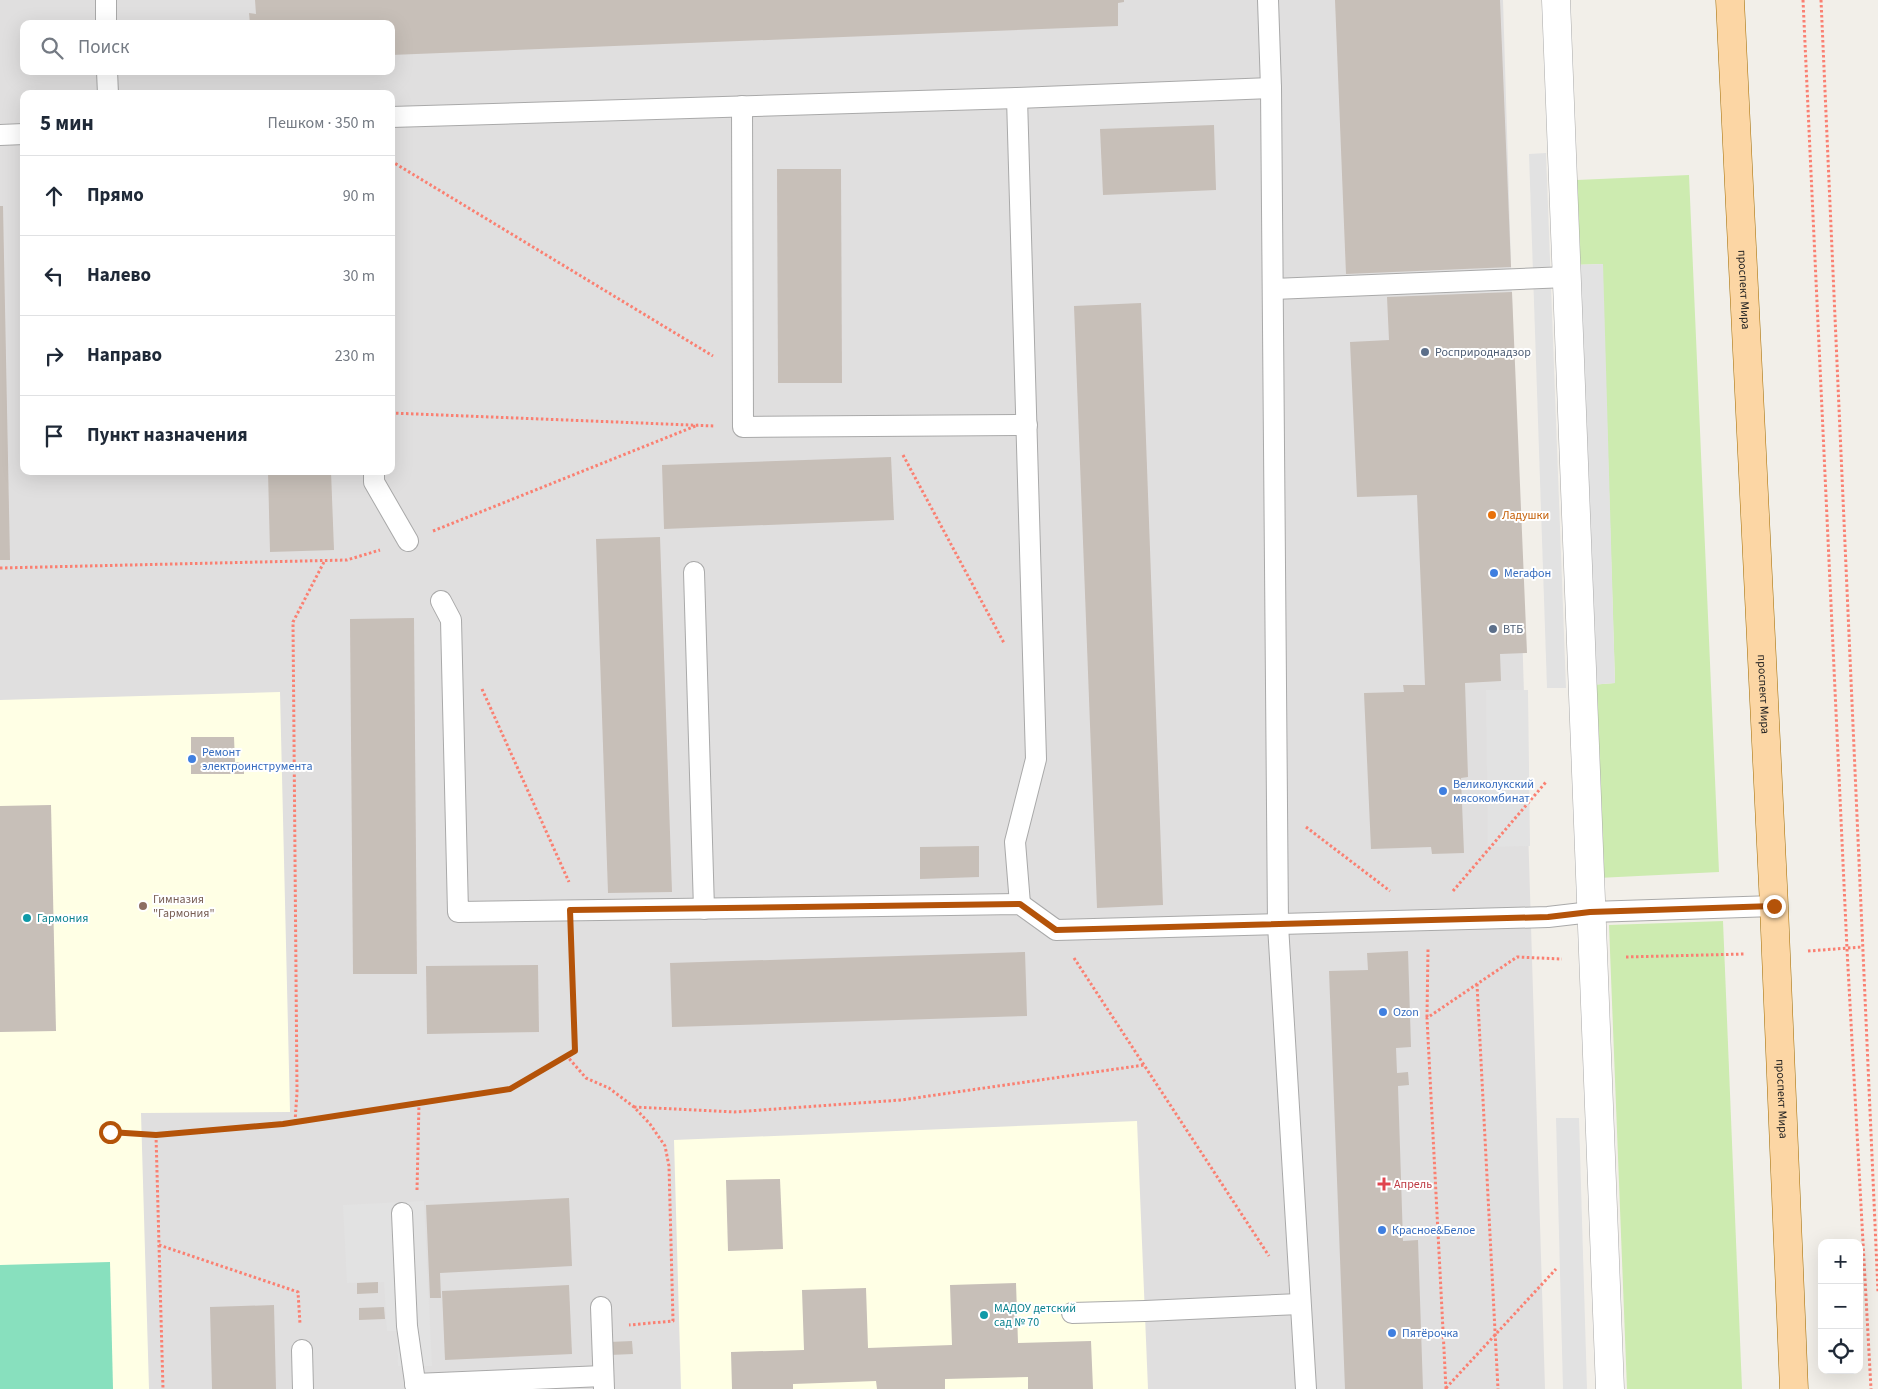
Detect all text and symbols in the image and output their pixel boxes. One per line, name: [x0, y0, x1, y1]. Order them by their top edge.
search box: [20, 20, 395, 75]
icon: search: [38, 34, 66, 62]
text: Поиск: [78, 34, 129, 61]
text: 5 мин: [40, 108, 94, 138]
text: Пешком · 350 m: [268, 112, 375, 134]
icon: ahead: [40, 182, 68, 210]
text: Прямо: [87, 182, 144, 209]
text: 90 m: [343, 185, 375, 207]
street label: проспект Мира: [1733, 249, 1754, 330]
icon: left: [40, 262, 68, 290]
text: Налево: [87, 262, 151, 289]
text: 30 m: [343, 265, 375, 287]
icon: right: [40, 342, 68, 370]
text: Направо: [87, 342, 162, 369]
place label: Росприроднадзор: [1435, 344, 1531, 361]
text: 230 m: [335, 345, 375, 367]
marker: Росприроднадзор: [1419, 346, 1431, 358]
icon: arrive: [40, 422, 68, 450]
text: Пункт назначения: [87, 422, 248, 449]
place label: Ладушки: [1502, 507, 1549, 524]
marker: Ладушки: [1486, 509, 1498, 521]
place label: Мегафон: [1504, 565, 1551, 582]
marker: Мегафон: [1488, 567, 1500, 579]
place label: ВТБ: [1503, 621, 1523, 638]
marker: ВТБ: [1487, 623, 1499, 635]
street label: проспект Мира: [1753, 654, 1774, 734]
place label: Ремонт электроинструмента: [202, 744, 312, 775]
marker: Ремонт электроинструмента: [186, 753, 198, 765]
place label: Великолукский мясокомбинат: [1453, 776, 1534, 807]
marker: Великолукский мясокомбинат: [1437, 785, 1449, 797]
place label: Гимназия "Гармония": [153, 891, 215, 922]
route end: [1763, 895, 1786, 918]
marker: Гимназия "Гармония": [137, 900, 149, 912]
place label: Гармония: [37, 910, 88, 927]
marker: Гармония: [21, 912, 33, 924]
place label: Ozon: [1393, 1004, 1419, 1021]
marker: Ozon: [1377, 1006, 1389, 1018]
street label: проспект Мира: [1771, 1059, 1792, 1139]
route start: [99, 1121, 122, 1144]
place label: Апрель: [1394, 1176, 1432, 1193]
marker: Апрель: [1378, 1178, 1390, 1190]
place label: Красное&Белое: [1392, 1222, 1475, 1239]
marker: Красное&Белое: [1376, 1224, 1388, 1236]
map controls: [1818, 1239, 1863, 1374]
button: +: [1818, 1239, 1863, 1284]
button: −: [1818, 1284, 1863, 1329]
place label: МАДОУ детский сад № 70: [994, 1300, 1076, 1331]
marker: МАДОУ детский сад № 70: [978, 1309, 990, 1321]
place label: Пятёрочка: [1402, 1325, 1458, 1342]
marker: Пятёрочка: [1386, 1327, 1398, 1339]
button: locate: [1818, 1329, 1863, 1374]

